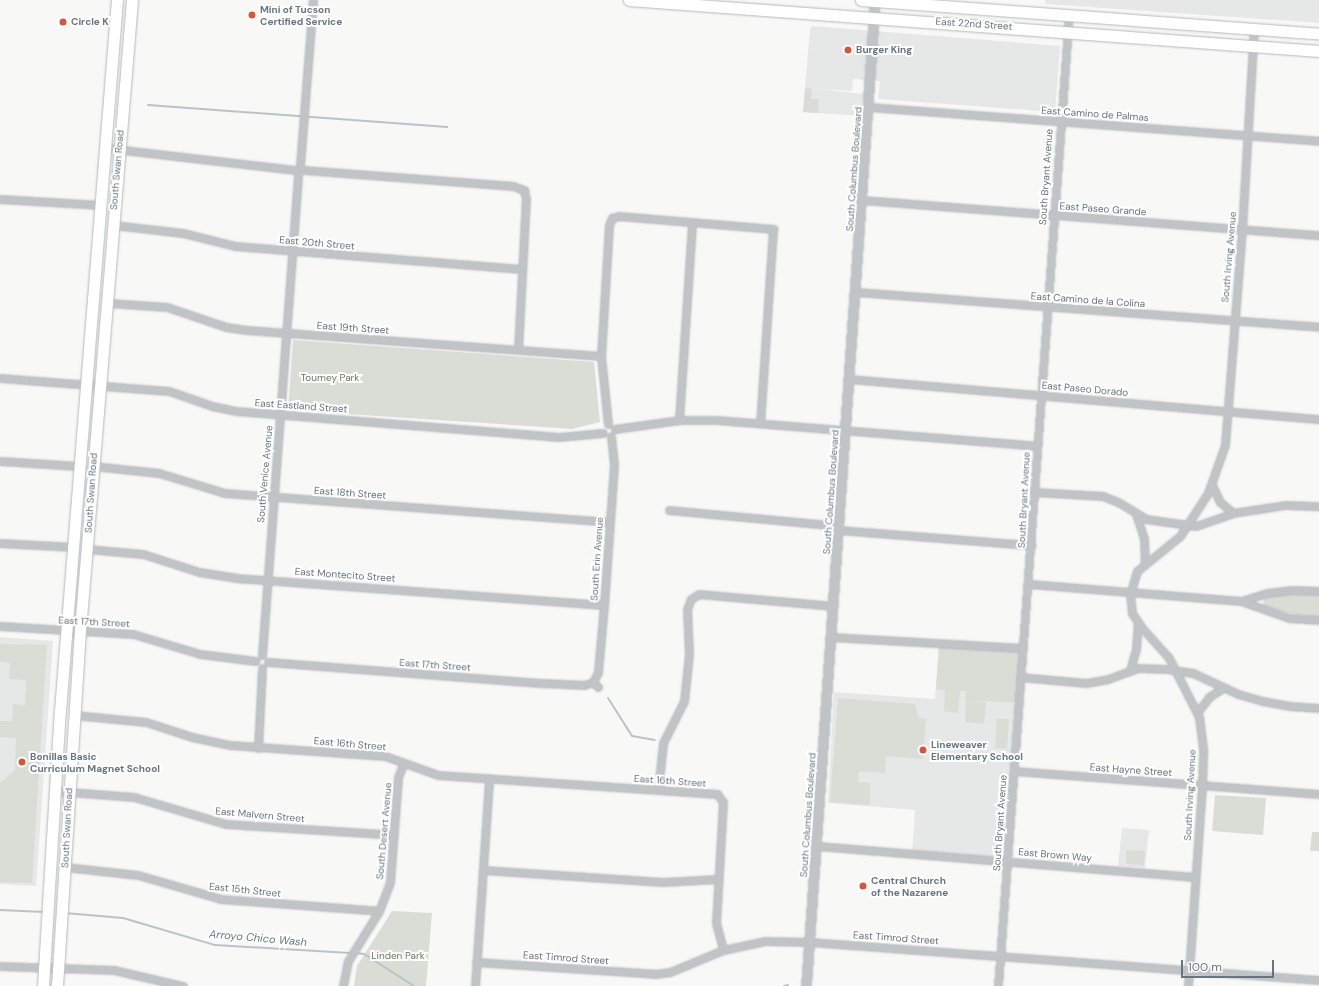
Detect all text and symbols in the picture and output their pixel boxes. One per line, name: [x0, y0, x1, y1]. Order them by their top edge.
place label: Mini of Tucson Certified Service: [260, 3, 342, 26]
marker: Mini of Tucson Certified Service: [247, 10, 257, 20]
street label: East 22nd Street: [935, 15, 1013, 33]
place label: Circle K: [71, 16, 109, 28]
marker: Circle K: [58, 17, 68, 27]
place label: Burger King: [856, 44, 912, 56]
marker: Burger King: [843, 45, 853, 55]
street label: East Camino de Palmas: [1041, 104, 1149, 124]
street label: South Columbus Boulevard: [844, 106, 864, 232]
street label: South Bryant Avenue: [1037, 128, 1055, 226]
street label: South Swan Road: [108, 130, 126, 210]
street label: East Paseo Grande: [1059, 200, 1147, 218]
street label: South Irving Avenue: [1219, 211, 1239, 303]
street label: East 20th Street: [279, 234, 355, 252]
street label: East Camino de la Colina: [1030, 290, 1146, 310]
street label: East 19th Street: [316, 319, 390, 337]
park label: Toumey Park: [301, 372, 359, 384]
street label: East Paseo Dorado: [1041, 379, 1129, 399]
street label: East Eastland Street: [254, 397, 348, 415]
street label: South Venice Avenue: [255, 425, 275, 523]
street label: South Columbus Boulevard: [821, 429, 841, 555]
street label: South Bryant Avenue: [1015, 451, 1033, 549]
street label: South Swan Road: [82, 453, 100, 533]
street label: East 18th Street: [313, 484, 387, 502]
street label: South Erin Avenue: [588, 517, 606, 601]
street label: East Montecito Street: [294, 565, 396, 585]
street label: East 17th Street: [58, 614, 130, 630]
street label: East 17th Street: [399, 657, 471, 673]
street label: East 16th Street: [313, 735, 387, 753]
place label: Lineweaver Elementary School: [931, 738, 1023, 762]
marker: Lineweaver Elementary School: [918, 745, 928, 755]
street label: South Irving Avenue: [1182, 749, 1198, 841]
place label: Bonillas Basic Curriculum Magnet School: [30, 750, 160, 774]
street label: South Columbus Boulevard: [798, 752, 818, 878]
marker: Bonillas Basic Curriculum Magnet School: [17, 757, 27, 767]
street label: East Hayne Street: [1089, 761, 1173, 779]
street label: East 16th Street: [633, 772, 707, 790]
street label: South Bryant Avenue: [991, 774, 1009, 872]
street label: South Desert Avenue: [374, 782, 394, 880]
street label: South Swan Road: [59, 788, 75, 868]
street label: East Malvern Street: [215, 805, 305, 825]
street label: East Brown Way: [1018, 846, 1092, 864]
place label: Central Church of the Nazarene: [871, 874, 948, 898]
street label: East 15th Street: [208, 880, 282, 900]
marker: Central Church of the Nazarene: [858, 881, 868, 891]
water label: Arroyo Chico Wash: [209, 927, 307, 949]
street label: East Timrod Street: [853, 929, 939, 947]
street label: East Timrod Street: [523, 949, 609, 967]
park label: Linden Park: [371, 950, 425, 962]
scale bar: [1183, 952, 1276, 978]
text: 100 m: [1188, 959, 1222, 975]

